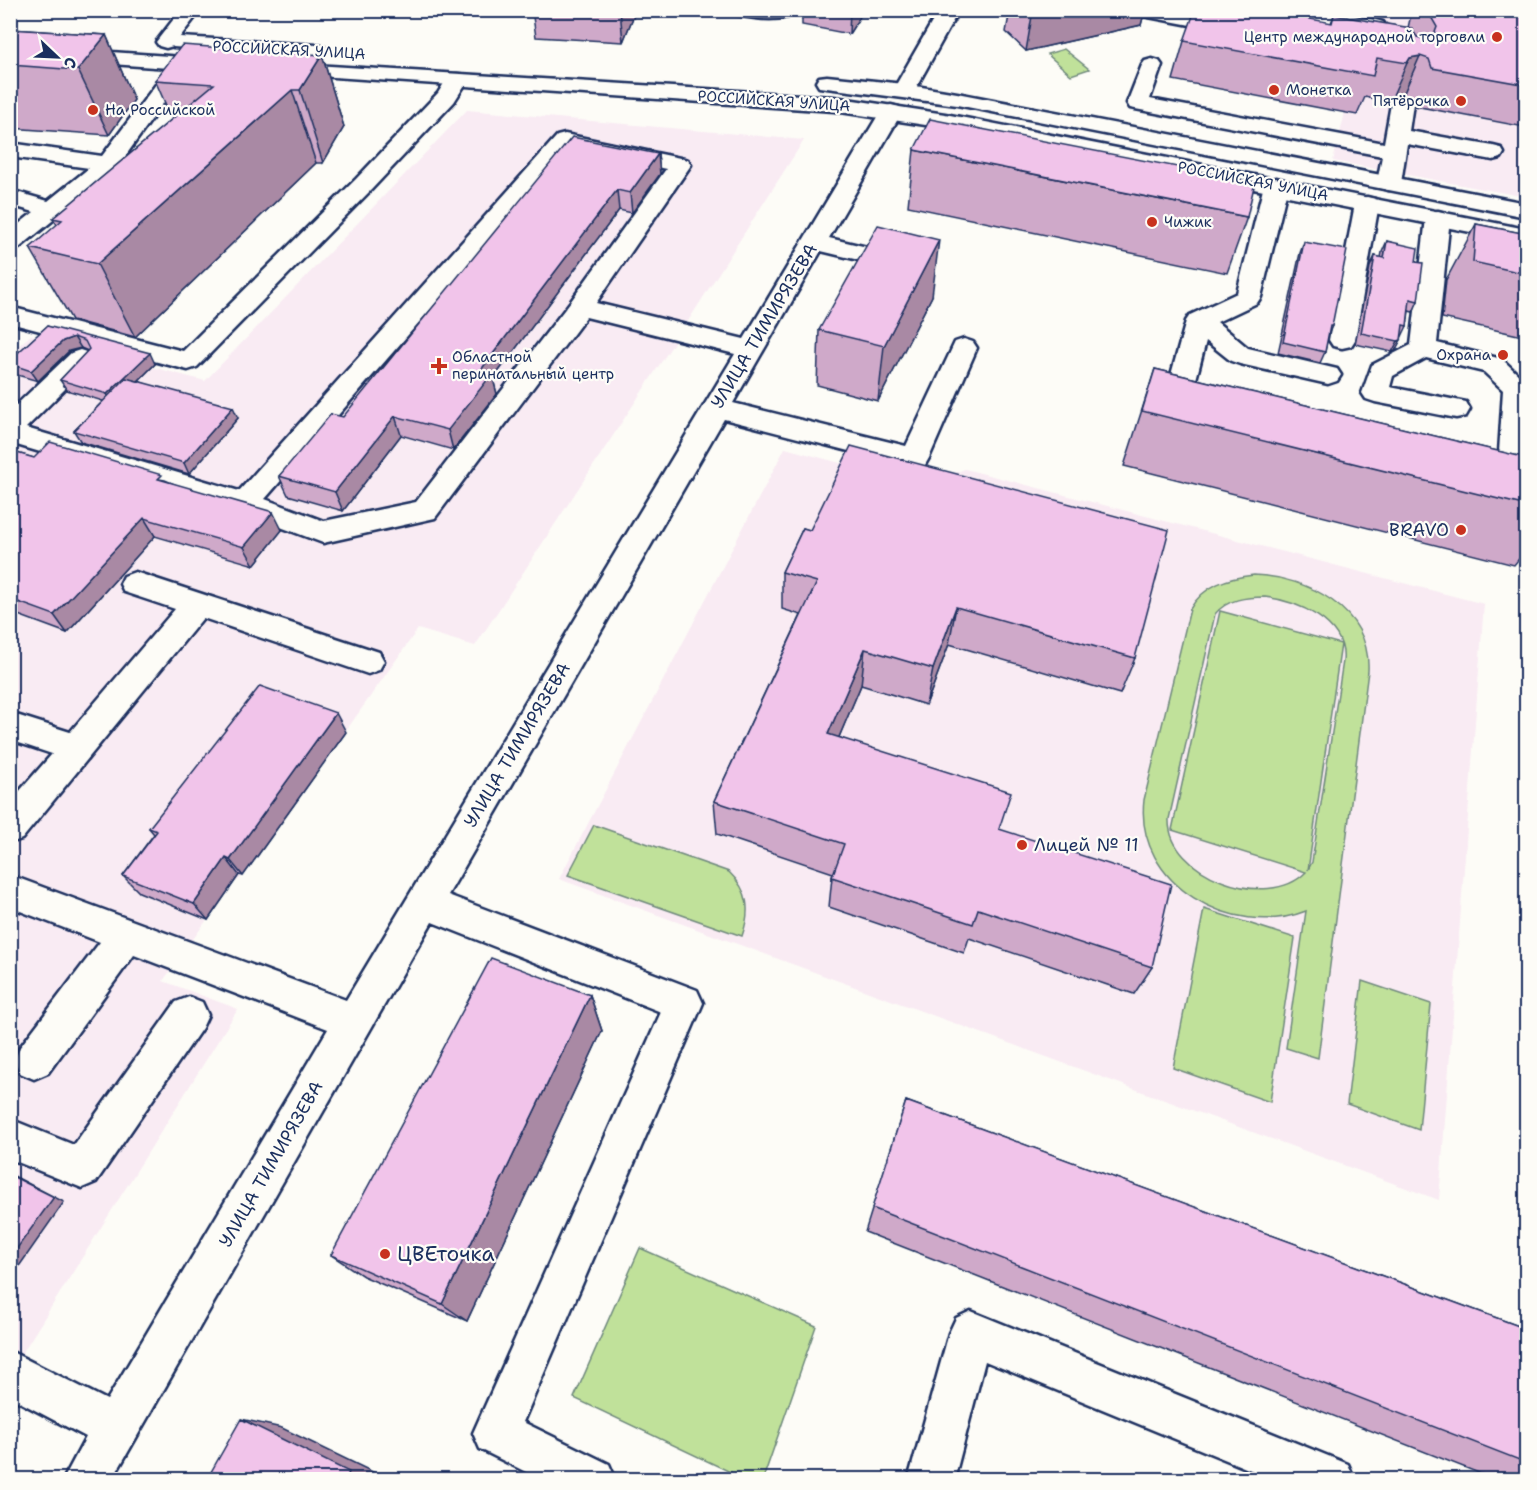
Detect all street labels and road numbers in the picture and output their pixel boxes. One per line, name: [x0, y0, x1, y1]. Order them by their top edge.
street label: РОССИЙСКАЯ УЛИЦА: [212, 35, 366, 64]
street label: РОССИЙСКАЯ УЛИЦА: [697, 85, 851, 116]
street label: РОССИЙСКАЯ УЛИЦА: [1176, 156, 1330, 205]
street label: УЛИЦА ТИМИРЯЗЕВА: [705, 239, 823, 413]
street label: УЛИЦА ТИМИРЯЗЕВА: [458, 658, 576, 832]
street label: УЛИЦА ТИМИРЯЗЕВА: [214, 1076, 328, 1252]

